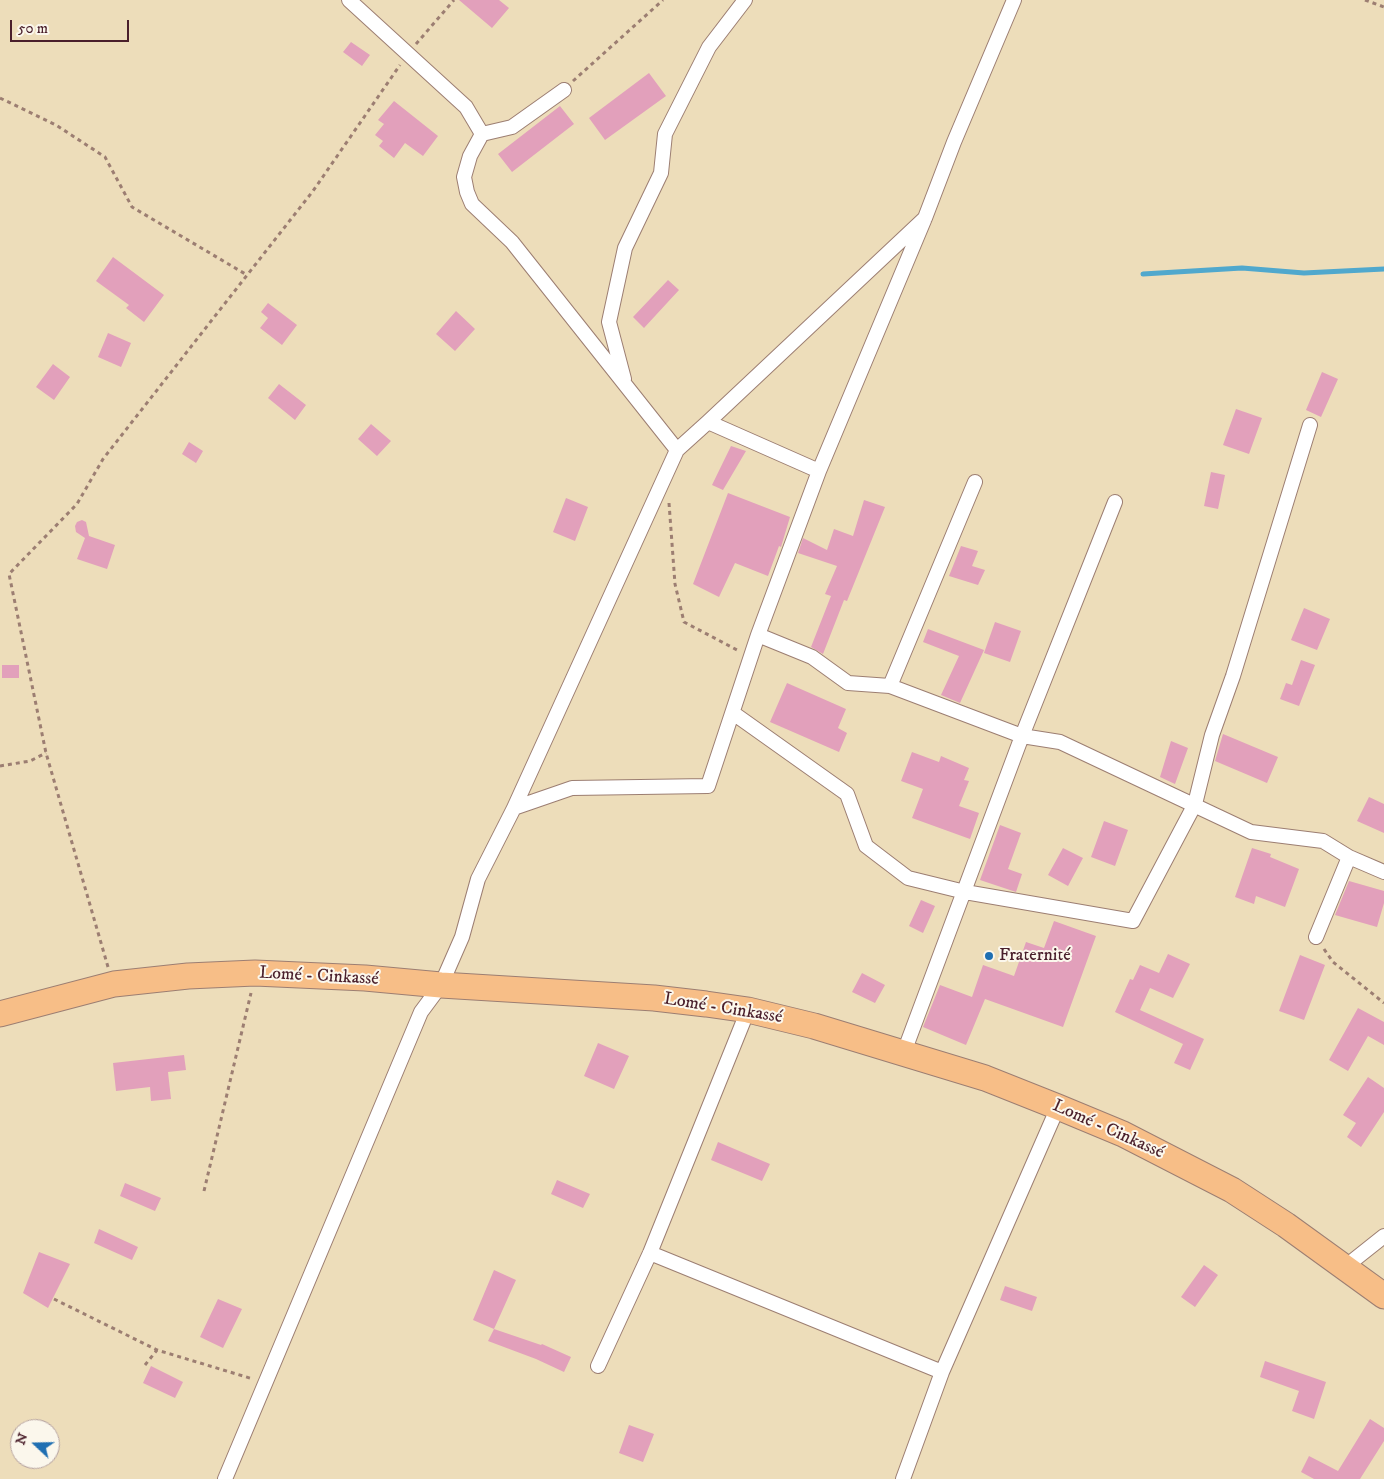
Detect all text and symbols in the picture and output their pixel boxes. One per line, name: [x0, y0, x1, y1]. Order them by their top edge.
scale bar: [12, 10, 131, 42]
text: 50 m: [18, 19, 48, 38]
place label: Fraternité: [999, 945, 1071, 967]
marker: Fraternité: [983, 950, 995, 962]
street label: Lomé - Cinkassé: [259, 963, 379, 991]
street label: Lomé - Cinkassé: [662, 989, 784, 1029]
street label: Lomé - Cinkassé: [1049, 1096, 1167, 1164]
north arrow: [10, 1419, 60, 1469]
text: N: [11, 1430, 32, 1448]

